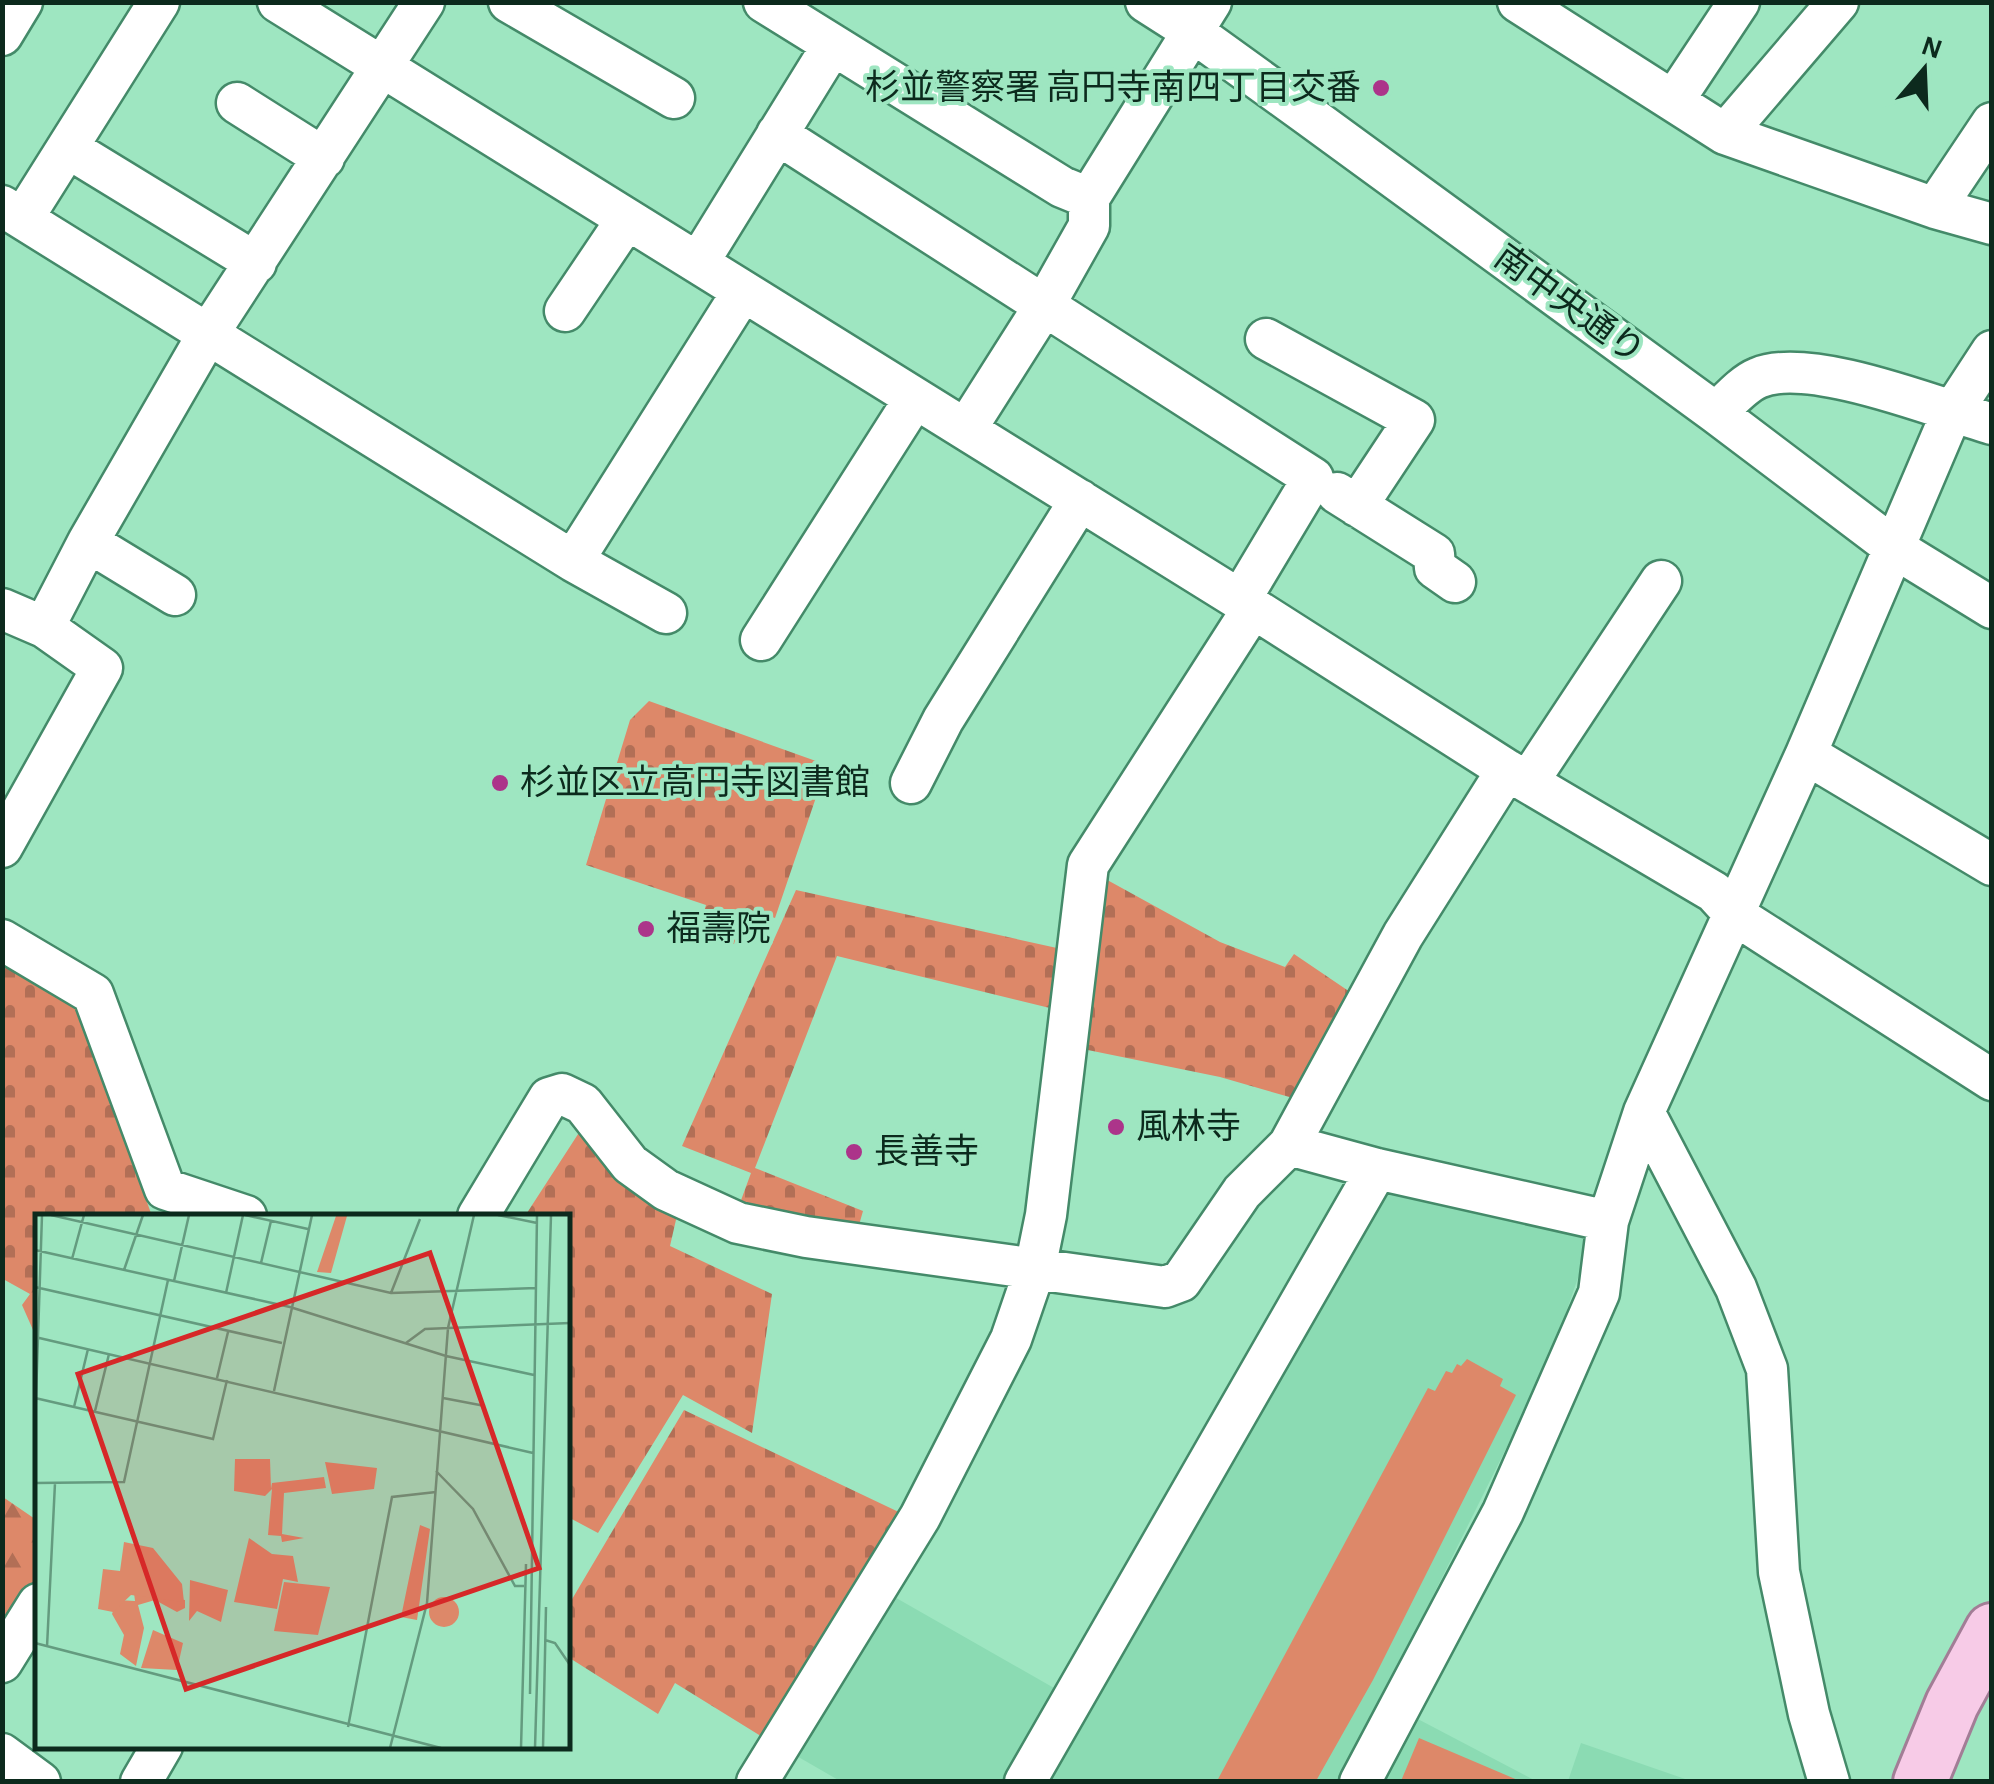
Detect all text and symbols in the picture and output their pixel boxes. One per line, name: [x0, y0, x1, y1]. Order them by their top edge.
north arrow: [1874, 20, 1974, 120]
text: N: [1918, 32, 1945, 65]
place label: 杉並警察署 高円寺南四丁目交番: [865, 69, 1361, 106]
marker: 杉並警察署 高円寺南四丁目交番: [1370, 77, 1392, 99]
street label: 南中央通り: [1488, 238, 1651, 371]
place label: 杉並区立高円寺図書館: [520, 764, 870, 801]
marker: 杉並区立高円寺図書館: [489, 772, 511, 794]
place label: 福壽院: [666, 910, 771, 947]
marker: 福壽院: [635, 918, 657, 940]
place label: 風林寺: [1136, 1108, 1241, 1145]
marker: 風林寺: [1105, 1116, 1127, 1138]
place label: 長善寺: [874, 1133, 979, 1170]
marker: 長善寺: [843, 1141, 865, 1163]
inset map: [35, 1214, 570, 1749]

